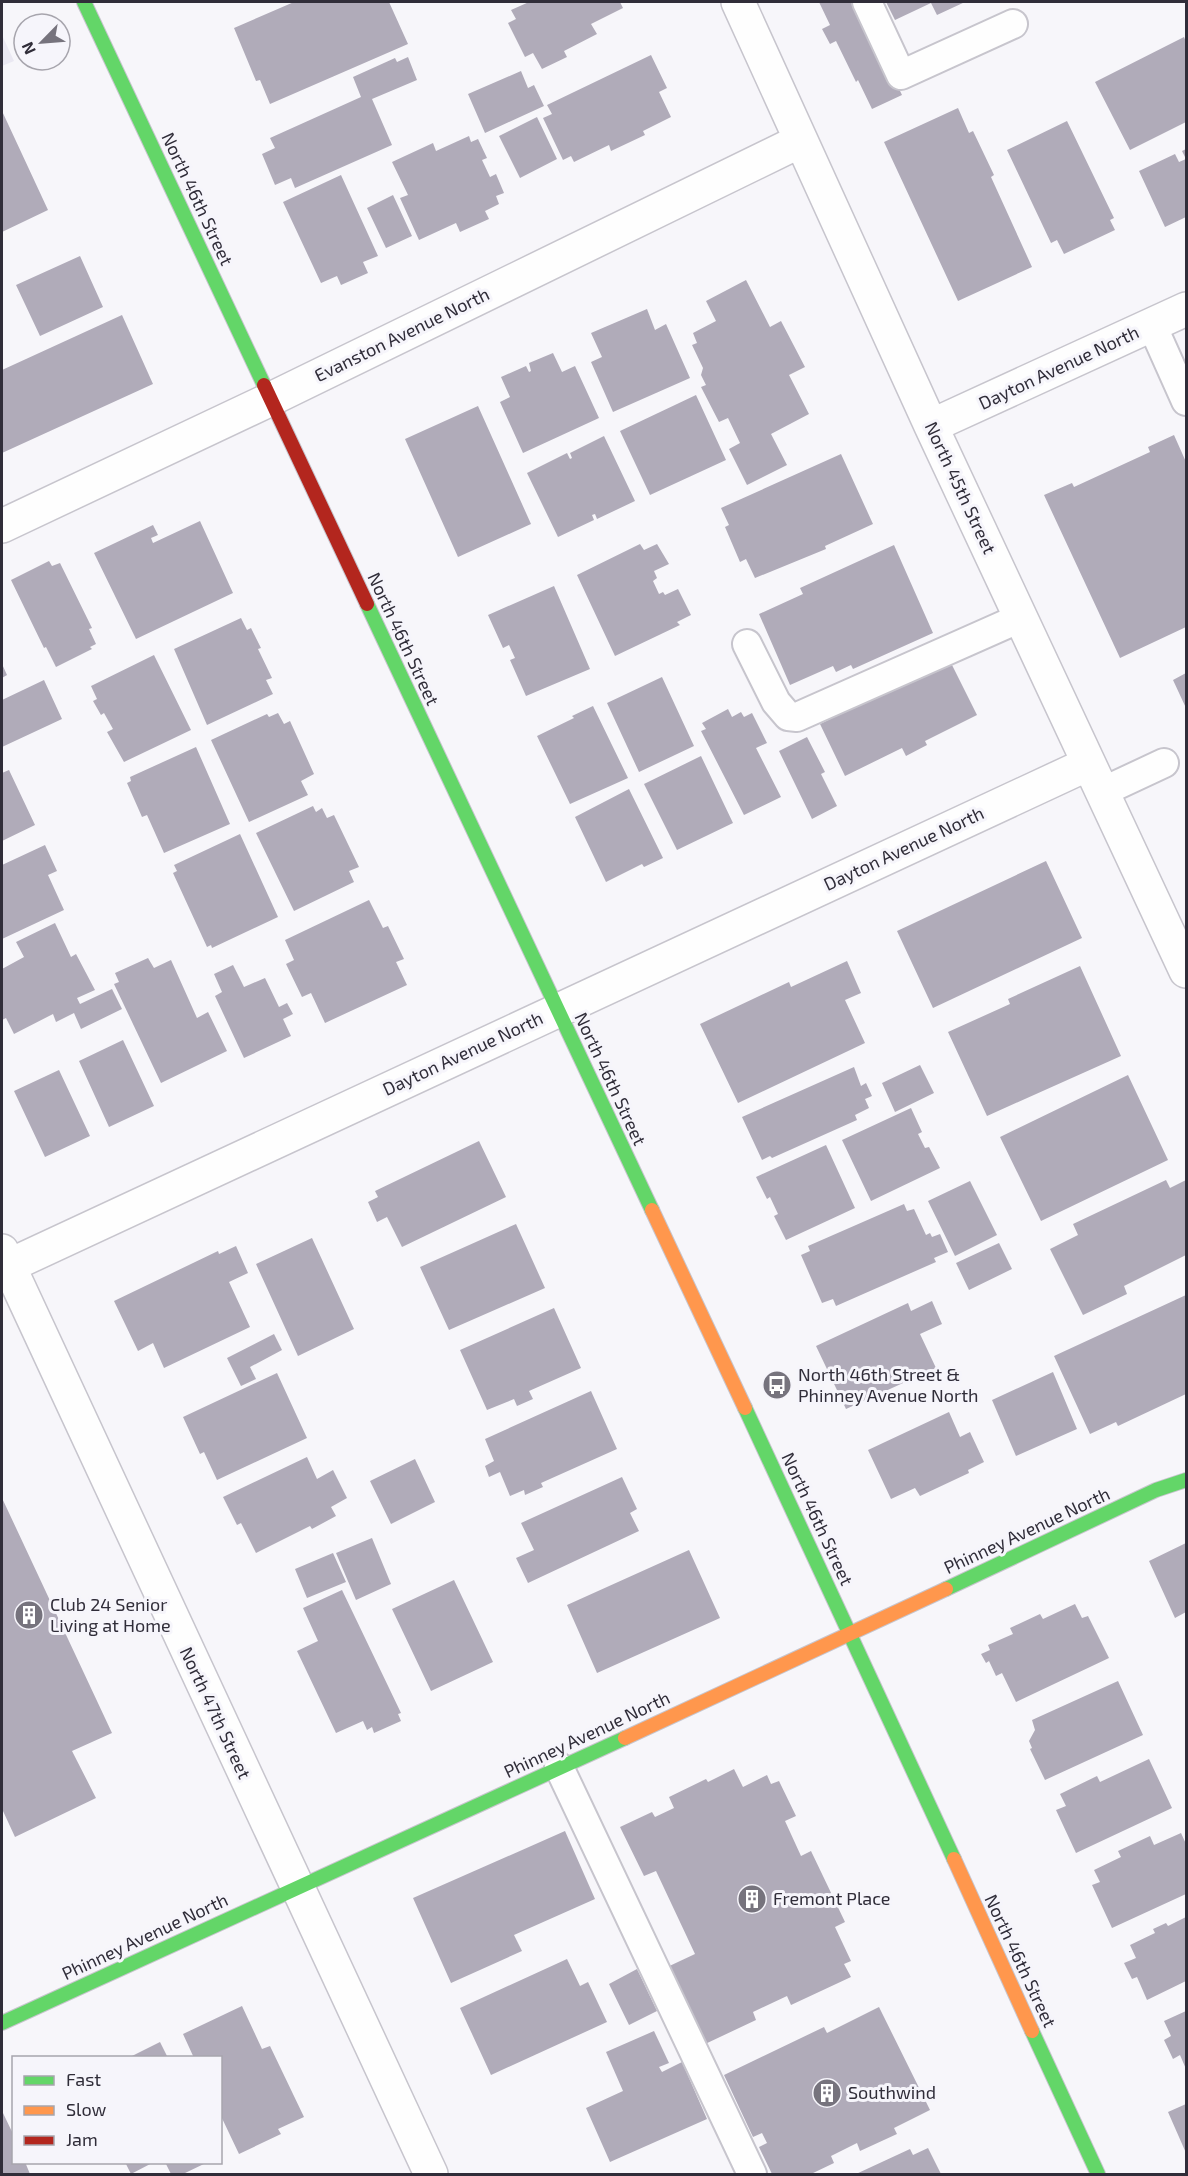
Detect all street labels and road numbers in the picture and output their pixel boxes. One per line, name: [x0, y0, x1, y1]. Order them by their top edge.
street label: North 46th Street: [157, 129, 238, 269]
street label: Evanston Avenue North: [310, 282, 493, 386]
street label: Dayton Avenue North: [975, 320, 1142, 414]
street label: North 45th Street: [921, 418, 1001, 557]
street label: North 46th Street: [363, 569, 444, 709]
street label: Dayton Avenue North: [820, 801, 987, 895]
street label: Dayton Avenue North: [379, 1006, 546, 1100]
street label: North 46th Street: [570, 1009, 651, 1149]
street label: North 46th Street: [777, 1449, 858, 1589]
street label: Phinney Avenue North: [940, 1482, 1113, 1578]
street label: North 47th Street: [176, 1643, 256, 1782]
street label: Phinney Avenue North: [500, 1686, 673, 1782]
street label: Phinney Avenue North: [58, 1888, 231, 1984]
street label: North 46th Street: [980, 1891, 1061, 2031]

